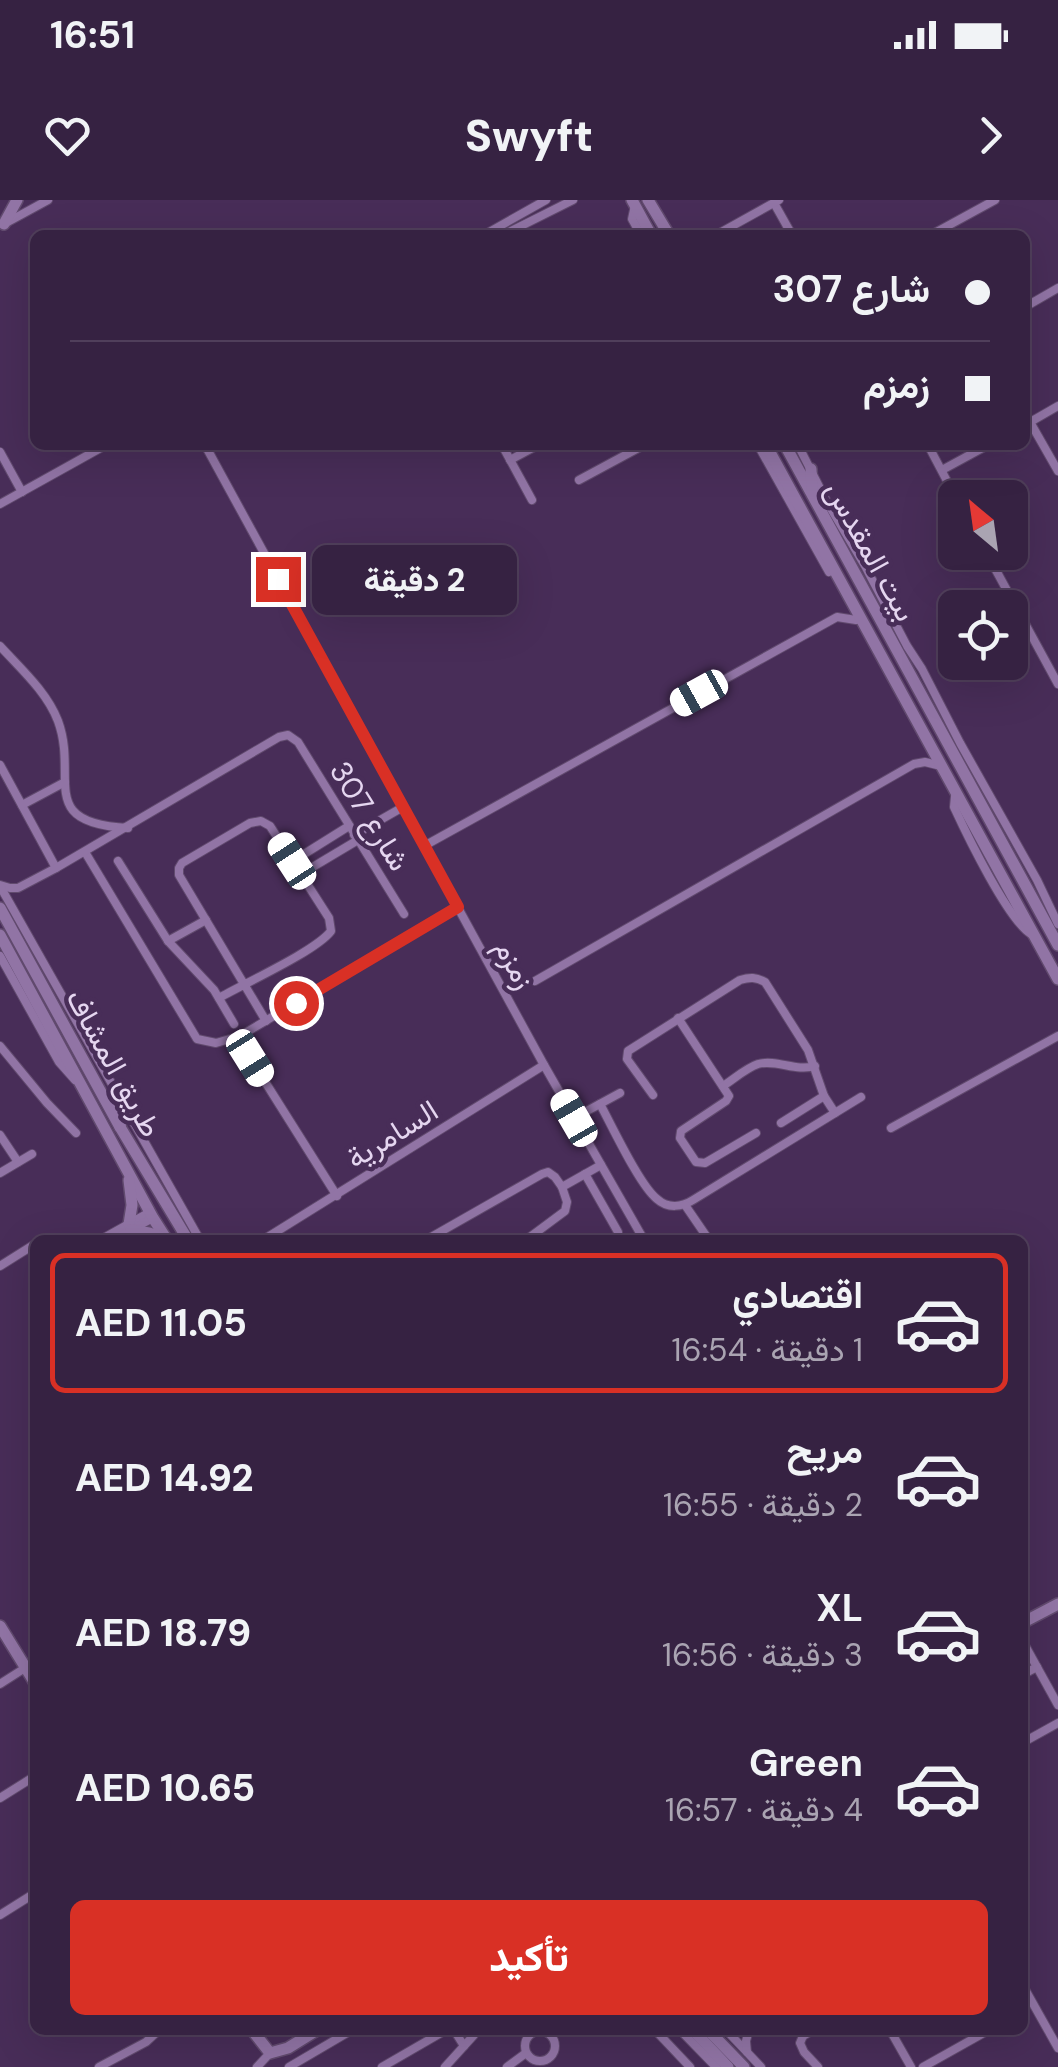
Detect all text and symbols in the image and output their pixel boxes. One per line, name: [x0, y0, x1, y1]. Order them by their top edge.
text: 16:51: [50, 10, 135, 60]
text: Swyft: [465, 106, 593, 165]
icon: heart: [40, 108, 95, 163]
icon: forward: [963, 108, 1018, 163]
text: شارع 307: [772, 264, 930, 314]
text: زمزم: [863, 360, 930, 410]
street label: بيت المقدس: [816, 474, 926, 628]
north arrow: [938, 480, 1028, 570]
map controls: [938, 480, 1028, 680]
callout: 2 دقيقة: [313, 544, 518, 614]
route end: [256, 557, 301, 602]
text: 2 دقيقة: [364, 559, 465, 601]
button: locate: [938, 590, 1028, 680]
car: [665, 665, 733, 721]
street label: شارع 307: [320, 754, 419, 879]
car: [263, 828, 321, 894]
street label: زمزم: [486, 932, 544, 996]
route start: [274, 981, 319, 1026]
street label: طريق المشاف: [57, 982, 171, 1144]
car: [221, 1025, 279, 1091]
car: [546, 1085, 602, 1151]
street label: السامرية: [339, 1091, 445, 1177]
text: اقتصادي: [732, 1270, 863, 1320]
icon: car: [893, 1278, 983, 1368]
text: AED 11.05: [75, 1298, 247, 1348]
text: 1 دقيقة · 16:54: [672, 1329, 863, 1371]
text: مريح: [787, 1425, 863, 1475]
icon: car: [893, 1433, 983, 1523]
text: AED 14.92: [75, 1453, 254, 1503]
text: 2 دقيقة · 16:55: [663, 1484, 863, 1526]
text: XL: [816, 1583, 863, 1633]
icon: car: [893, 1588, 983, 1678]
text: AED 18.79: [75, 1608, 251, 1658]
text: 3 دقيقة · 16:56: [662, 1634, 863, 1676]
text: Green: [749, 1738, 863, 1788]
icon: car: [893, 1743, 983, 1833]
text: AED 10.65: [75, 1763, 255, 1813]
text: 4 دقيقة · 16:57: [665, 1789, 863, 1831]
button: تأكيد: [70, 1900, 988, 2015]

